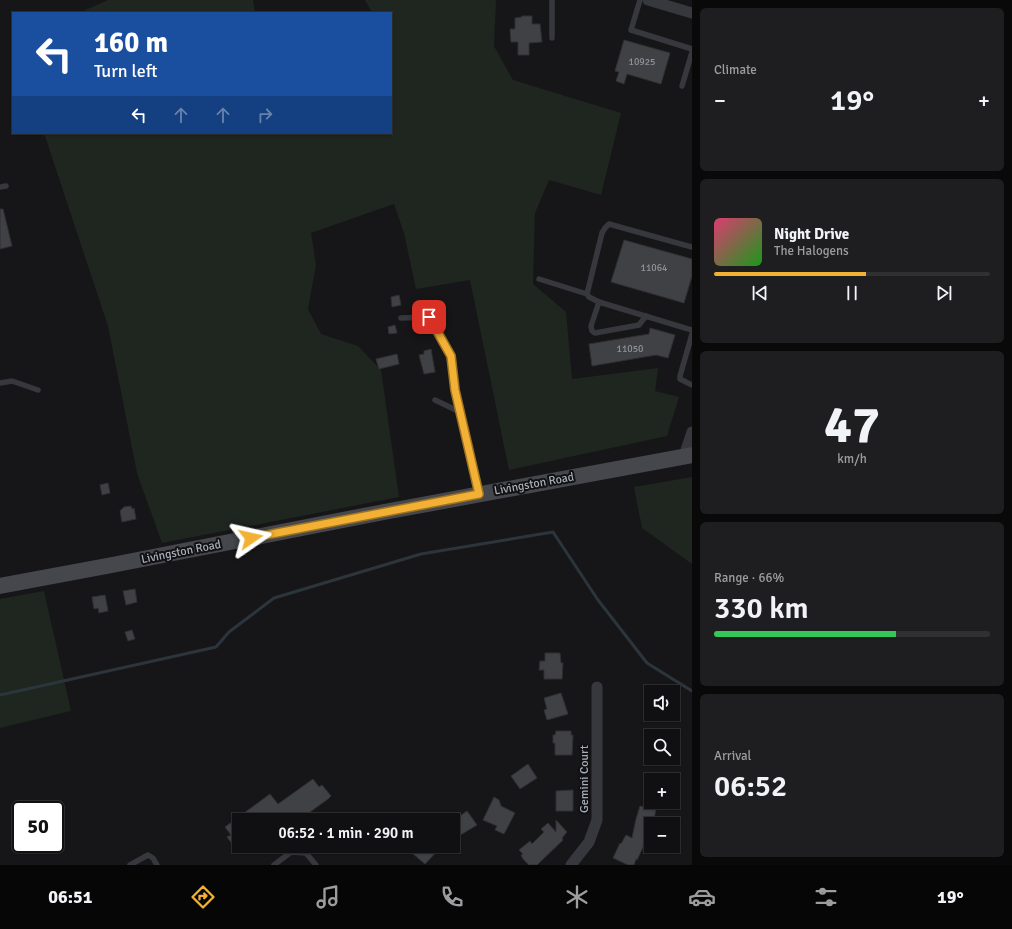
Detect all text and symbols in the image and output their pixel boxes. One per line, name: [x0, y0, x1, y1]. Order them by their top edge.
text: 160 m: [94, 26, 168, 60]
icon: left: [28, 28, 80, 80]
house number: 10925: [628, 56, 656, 68]
text: Turn left: [94, 60, 157, 82]
text: Climate: [714, 62, 757, 78]
text: 19°: [830, 82, 874, 119]
text: −: [714, 87, 726, 114]
text: +: [978, 87, 990, 114]
icon: left: [128, 104, 150, 126]
icon: ahead: [170, 104, 192, 126]
icon: ahead: [212, 104, 234, 126]
icon: right: [254, 104, 276, 126]
text: Night Drive: [774, 225, 849, 243]
text: The Halogens: [774, 243, 849, 259]
house number: 11064: [640, 262, 668, 274]
icon: previous: [749, 282, 771, 304]
icon: pause: [841, 282, 863, 304]
icon: next: [933, 282, 955, 304]
pin: [412, 300, 446, 334]
icon: arrive: [418, 306, 440, 328]
house number: 11050: [616, 343, 644, 355]
text: 47: [824, 393, 880, 457]
text: km/h: [837, 451, 867, 467]
street label: Livingston Road: [493, 470, 575, 498]
position arrow: [230, 517, 272, 559]
street label: Livingston Road: [140, 537, 222, 567]
text: Range · 66%: [714, 570, 784, 586]
text: 330 km: [714, 590, 809, 627]
map controls: [644, 685, 680, 853]
button: sound: [644, 685, 680, 721]
button: search: [644, 729, 680, 765]
street label: Gemini Court: [577, 745, 592, 813]
text: Arrival: [714, 748, 751, 764]
text: 06:52: [714, 768, 787, 805]
button: +: [644, 773, 680, 809]
speed limit sign: 50: [12, 801, 64, 853]
button: −: [644, 817, 680, 853]
text: 06:52 · 1 min · 290 m: [279, 824, 413, 842]
icon: directions: [189, 883, 217, 911]
icon: music: [314, 883, 342, 911]
icon: phone: [438, 883, 466, 911]
icon: climate: [563, 883, 591, 911]
icon: car: [688, 883, 716, 911]
icon: filters: [812, 883, 840, 911]
text: 06:51: [48, 886, 93, 908]
text: 19°: [937, 886, 964, 908]

